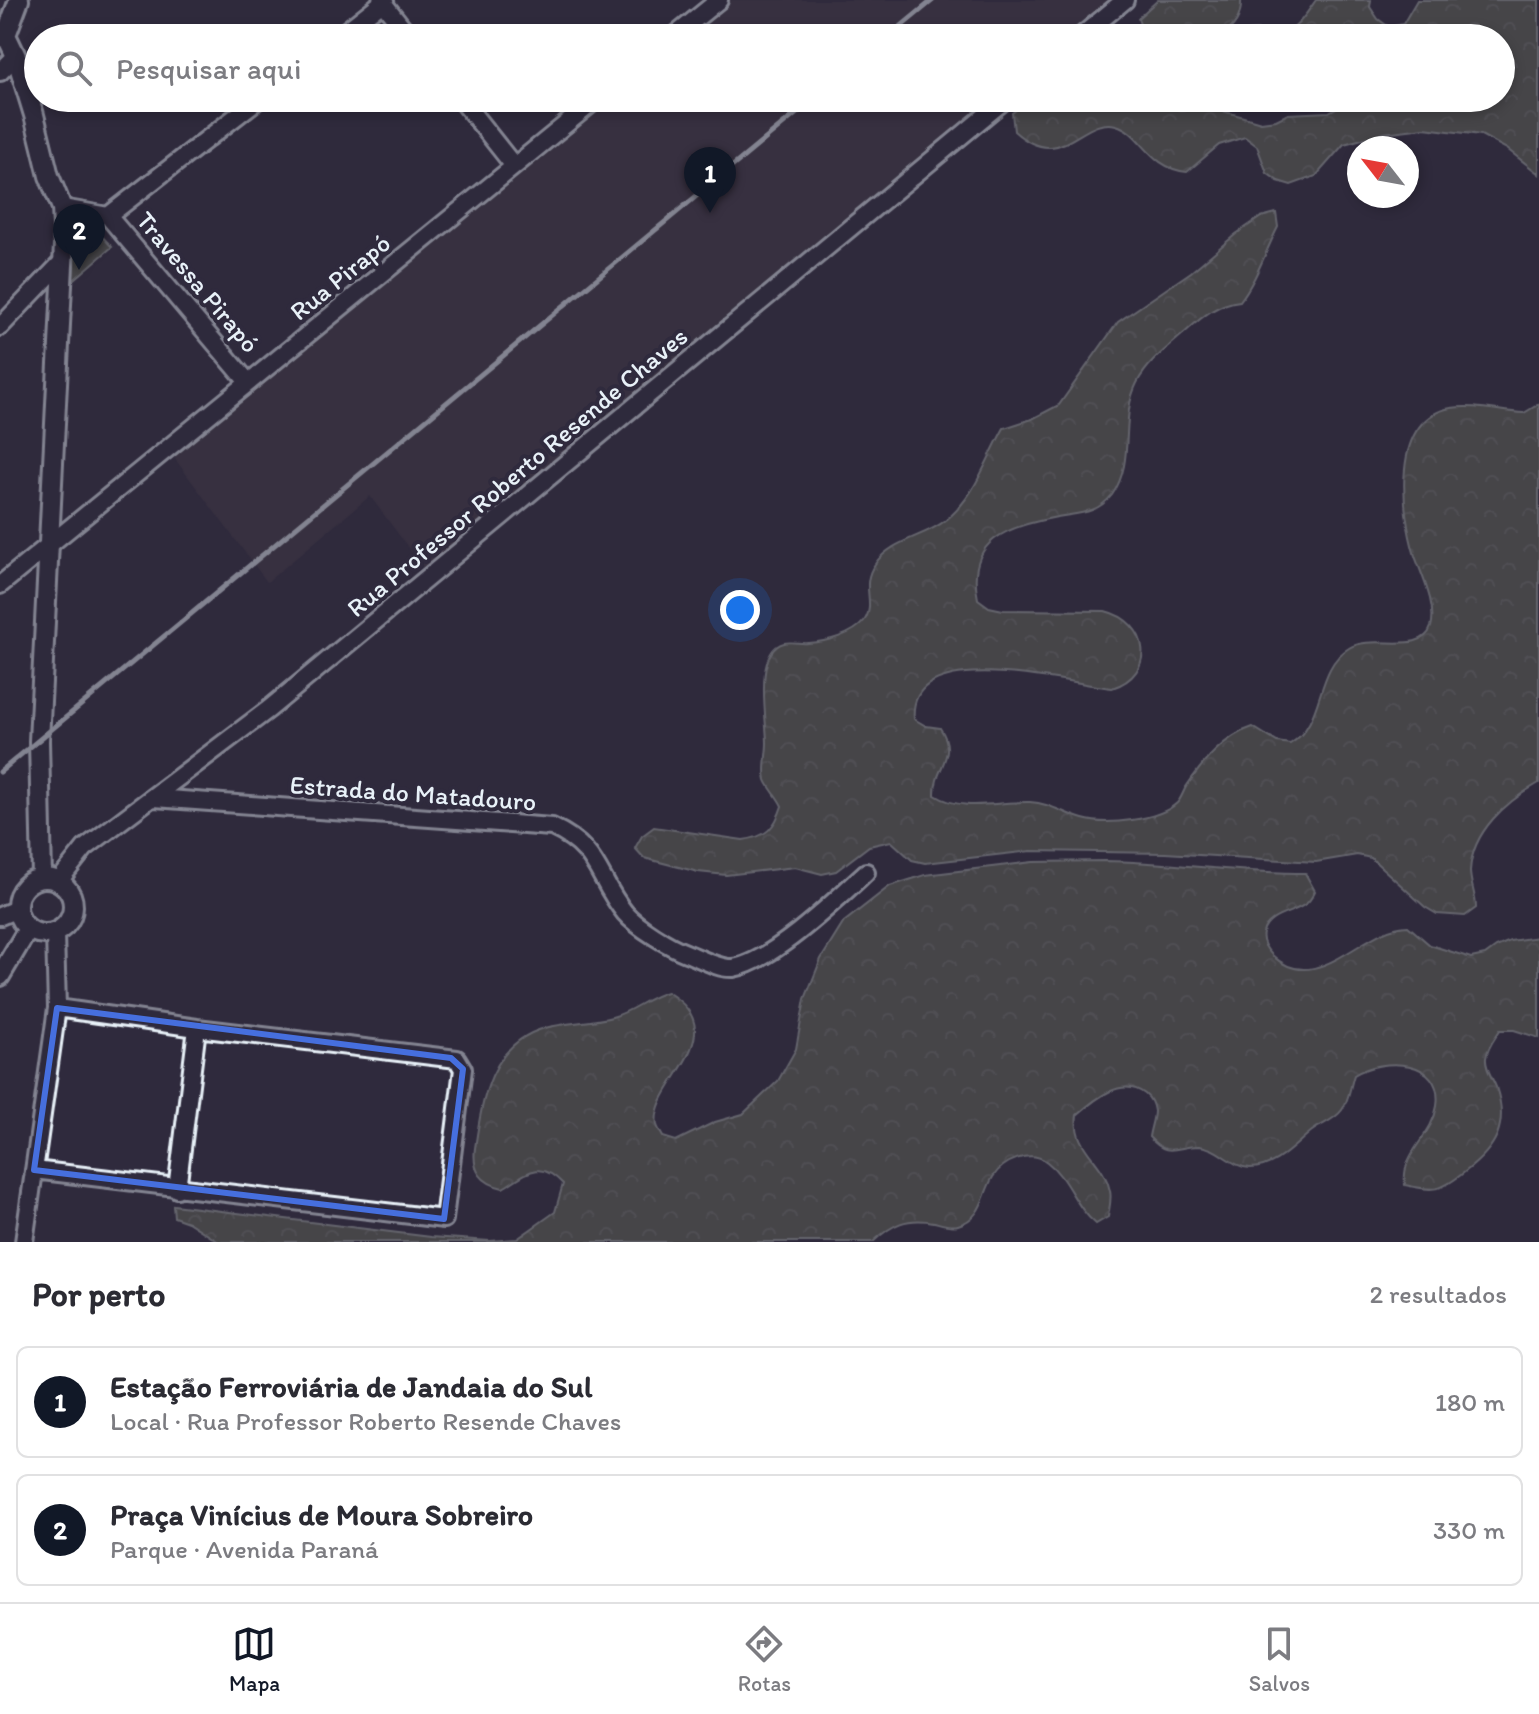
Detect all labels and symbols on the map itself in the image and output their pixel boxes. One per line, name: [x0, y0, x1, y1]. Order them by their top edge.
north arrow: [1347, 136, 1419, 208]
pin: 1: [684, 147, 736, 213]
pin: 2: [53, 204, 105, 270]
street label: Travessa Pirapó: [130, 205, 266, 359]
street label: Rua Pirapó: [283, 227, 397, 327]
street label: Rua Professor Roberto Resende Chaves: [340, 320, 694, 624]
your location: [720, 590, 760, 630]
street label: Estrada do Matadouro: [289, 768, 537, 818]

